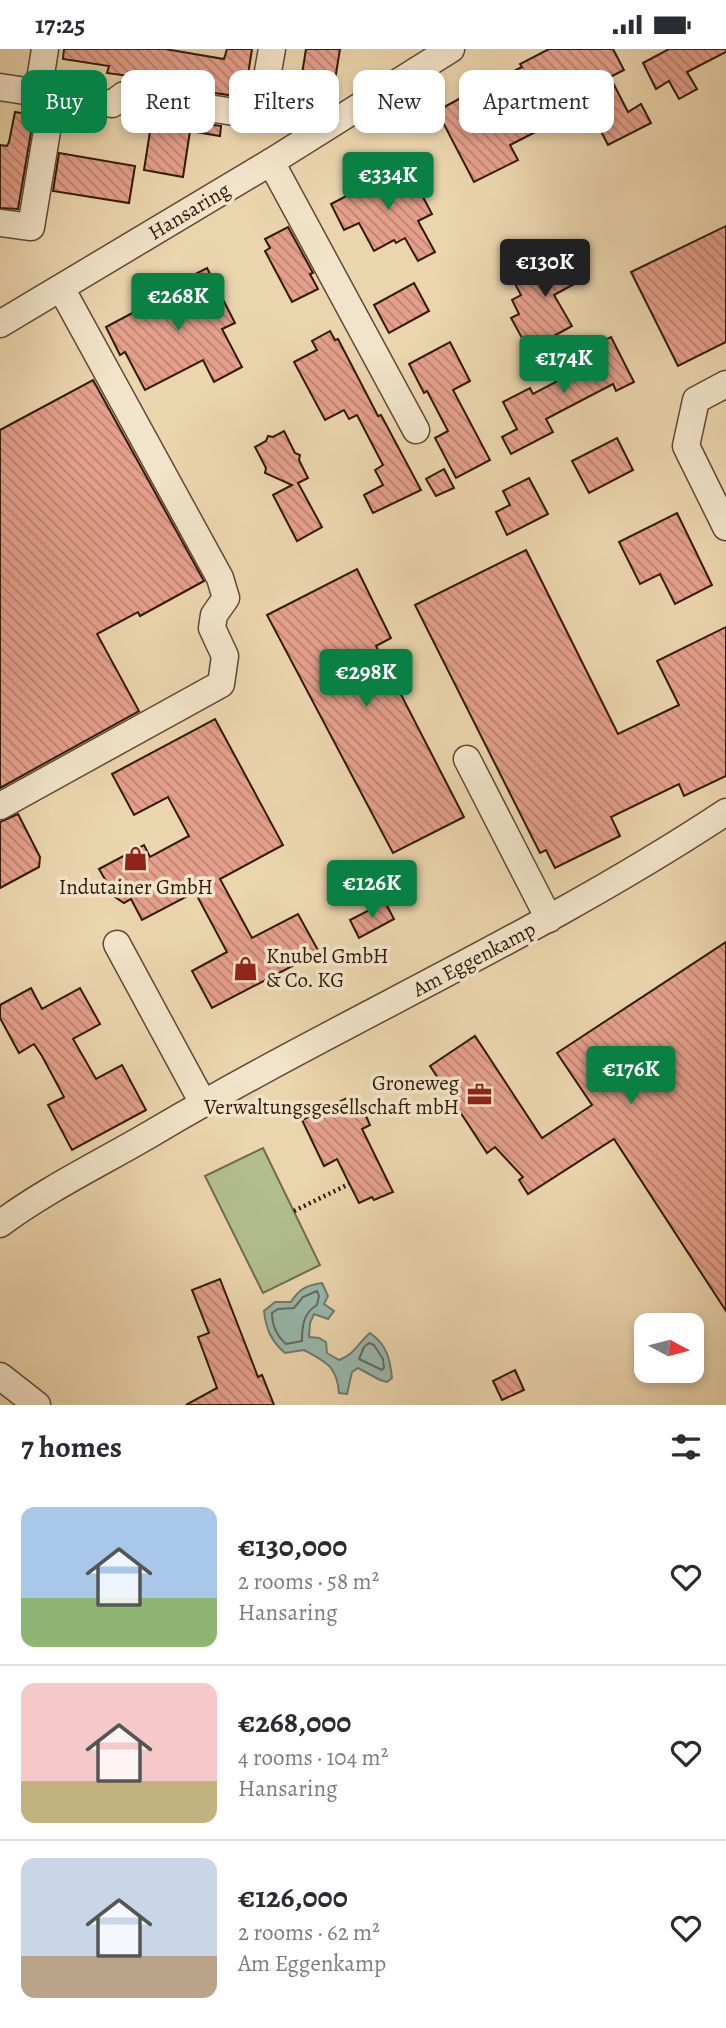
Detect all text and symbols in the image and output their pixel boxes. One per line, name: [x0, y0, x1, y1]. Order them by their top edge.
text: 17:25: [35, 7, 85, 42]
chip: Buy: [21, 70, 107, 133]
chip: Rent: [121, 70, 215, 133]
chip: Filters: [229, 70, 339, 133]
chip: New: [353, 70, 445, 133]
chip: Apartment: [459, 70, 614, 133]
pin: €334K: [339, 153, 437, 212]
text: €334K: [359, 159, 417, 190]
street label: Hansaring: [143, 175, 236, 246]
pin: €130K: [496, 239, 594, 299]
text: €130K: [516, 246, 574, 277]
pin: €268K: [129, 273, 227, 333]
text: €268K: [147, 280, 209, 311]
pin: €174K: [515, 335, 613, 395]
text: €174K: [535, 342, 593, 373]
pin: €298K: [317, 649, 415, 709]
text: €298K: [335, 656, 397, 687]
shop icon: Indutainer GmbH: [122, 844, 150, 872]
pin: €126K: [323, 861, 421, 920]
text: €126K: [343, 867, 401, 898]
place label: Indutainer GmbH: [59, 873, 213, 901]
street label: Am Eggenkamp: [407, 915, 540, 1004]
place label: Knubel GmbH & Co. KG: [266, 942, 389, 994]
shop icon: Knubel GmbH & Co. KG: [232, 954, 260, 982]
pin: €176K: [582, 1047, 680, 1106]
text: €176K: [602, 1053, 660, 1084]
place label: Groneweg Verwaltungsgesellschaft mbH: [203, 1069, 459, 1121]
office icon: Groneweg Verwaltungsgesellschaft mbH: [465, 1081, 493, 1109]
north arrow: [634, 1313, 704, 1383]
map controls: [634, 1313, 704, 1383]
text: 7 homes: [21, 1427, 122, 1467]
icon: filters: [667, 1428, 705, 1466]
text: €130,000: [238, 1526, 347, 1566]
icon: home: [77, 1535, 161, 1619]
icon: heart: [667, 1558, 705, 1596]
text: 2 rooms · 58 m²: [238, 1566, 379, 1597]
text: Hansaring: [238, 1597, 338, 1628]
text: €268,000: [238, 1702, 351, 1742]
icon: home: [77, 1711, 161, 1795]
icon: heart: [667, 1734, 705, 1772]
text: 4 rooms · 104 m²: [238, 1742, 388, 1773]
text: Hansaring: [238, 1773, 338, 1804]
text: €126,000: [238, 1877, 348, 1917]
icon: home: [77, 1886, 161, 1970]
icon: heart: [667, 1909, 705, 1947]
text: 2 rooms · 62 m²: [238, 1917, 380, 1948]
text: Am Eggenkamp: [238, 1948, 386, 1979]

